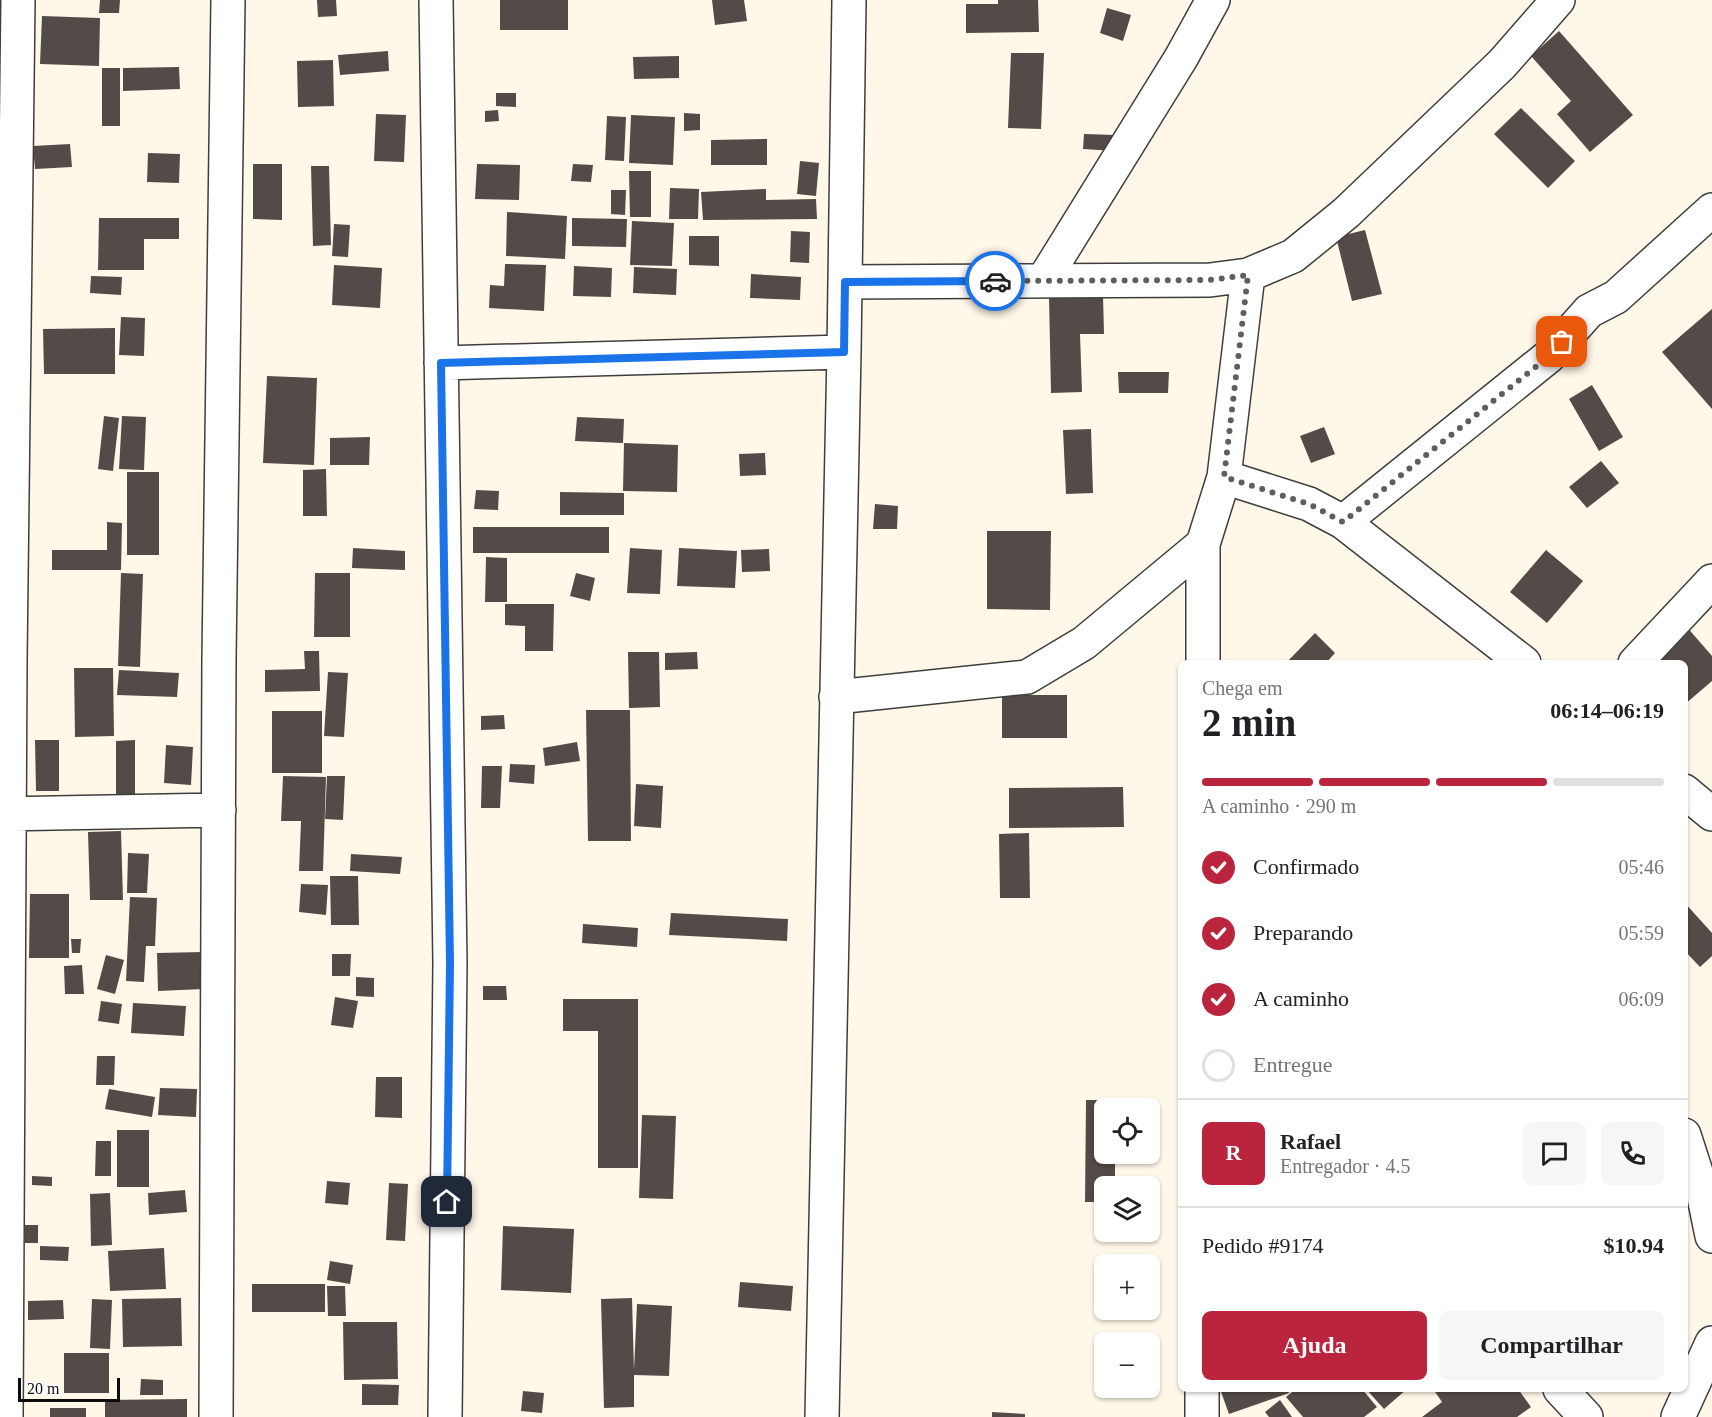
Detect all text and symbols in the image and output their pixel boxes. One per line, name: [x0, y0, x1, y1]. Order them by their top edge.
courier: [965, 251, 1025, 311]
icon: car: [979, 265, 1012, 298]
pin: [1536, 316, 1587, 367]
icon: bag: [1545, 325, 1578, 358]
text: Chega em: [1202, 677, 1283, 699]
text: 06:14–06:19: [1550, 698, 1664, 723]
text: 2 min: [1202, 701, 1296, 744]
text: A caminho · 290 m: [1202, 795, 1356, 817]
icon: check: [1202, 851, 1235, 884]
text: Confirmado: [1253, 854, 1359, 879]
text: 05:46: [1618, 856, 1664, 878]
icon: check: [1202, 917, 1235, 950]
text: Preparando: [1253, 920, 1353, 945]
text: 05:59: [1618, 922, 1664, 944]
icon: check: [1202, 983, 1235, 1016]
text: A caminho: [1253, 986, 1349, 1011]
text: 06:09: [1618, 988, 1664, 1010]
text: Entregue: [1253, 1052, 1332, 1077]
map controls: [1094, 1098, 1160, 1398]
button: locate: [1094, 1098, 1160, 1164]
button: chat: [1523, 1122, 1586, 1185]
button: phone: [1601, 1122, 1664, 1185]
text: Rafael: [1280, 1129, 1341, 1154]
text: R: [1226, 1140, 1241, 1165]
text: Entregador · 4.5: [1280, 1155, 1411, 1177]
pin: [421, 1176, 472, 1227]
button: layers: [1094, 1176, 1160, 1242]
icon: home: [430, 1185, 463, 1218]
text: Pedido #9174: [1202, 1233, 1324, 1258]
text: $10.94: [1604, 1233, 1664, 1258]
button: +: [1094, 1254, 1160, 1320]
button: Ajuda: [1202, 1311, 1427, 1380]
button: Compartilhar: [1439, 1311, 1664, 1380]
button: −: [1094, 1332, 1160, 1398]
scale bar: [18, 1375, 120, 1402]
text: 20 m: [27, 1380, 59, 1397]

